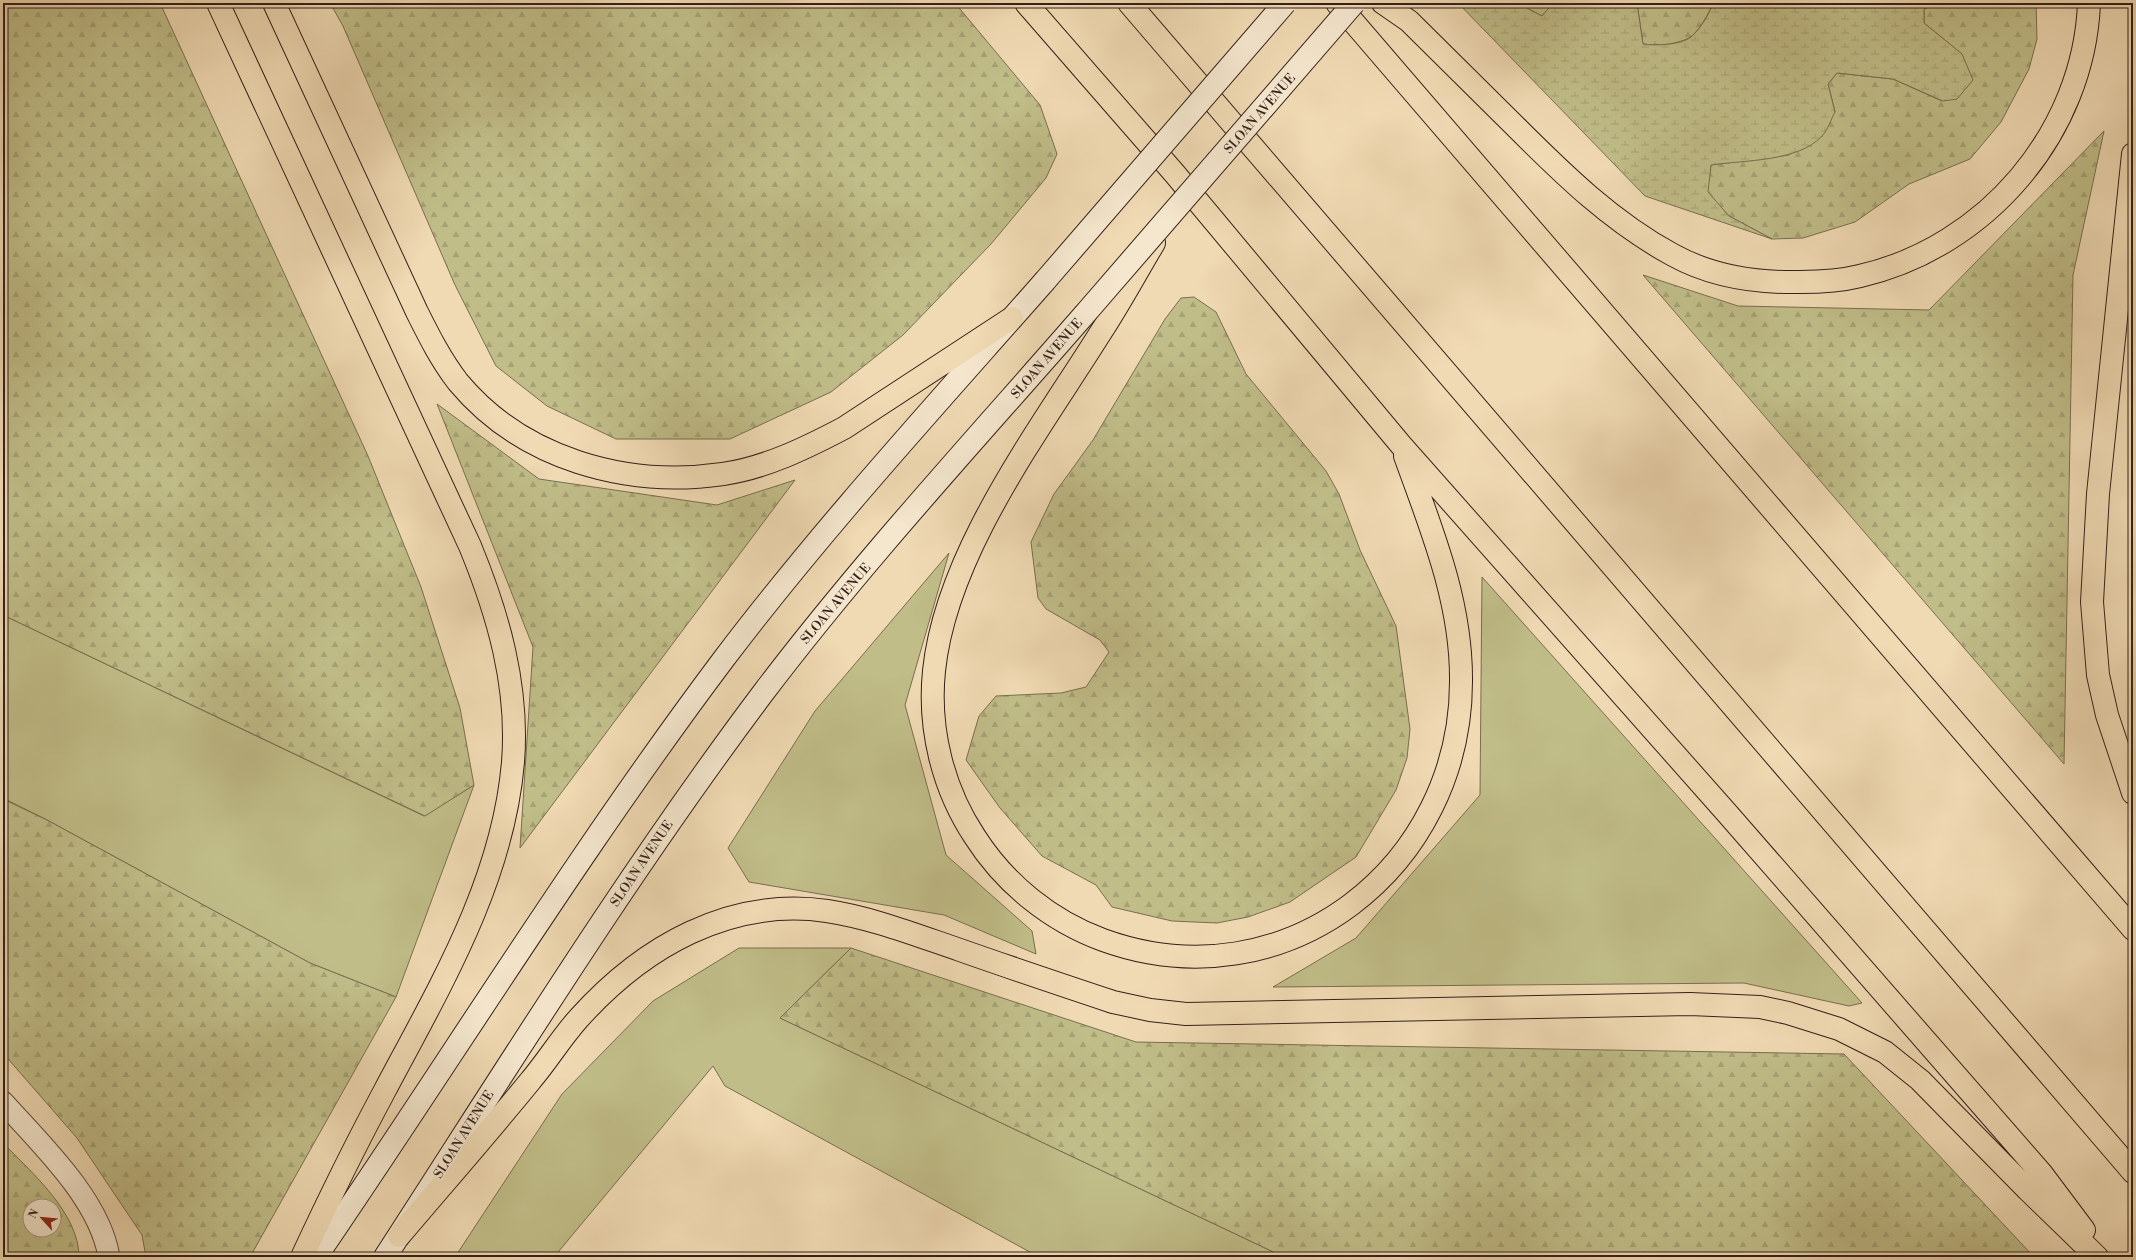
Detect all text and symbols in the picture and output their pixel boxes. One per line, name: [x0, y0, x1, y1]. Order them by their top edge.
street label: SLOAN AVENUE: [1221, 70, 1299, 157]
street label: SLOAN AVENUE: [1008, 315, 1086, 402]
street label: SLOAN AVENUE: [797, 560, 874, 647]
street label: SLOAN AVENUE: [607, 817, 677, 910]
street label: SLOAN AVENUE: [430, 1088, 497, 1181]
north arrow: [22, 1198, 62, 1238]
text: N: [26, 1207, 42, 1221]

